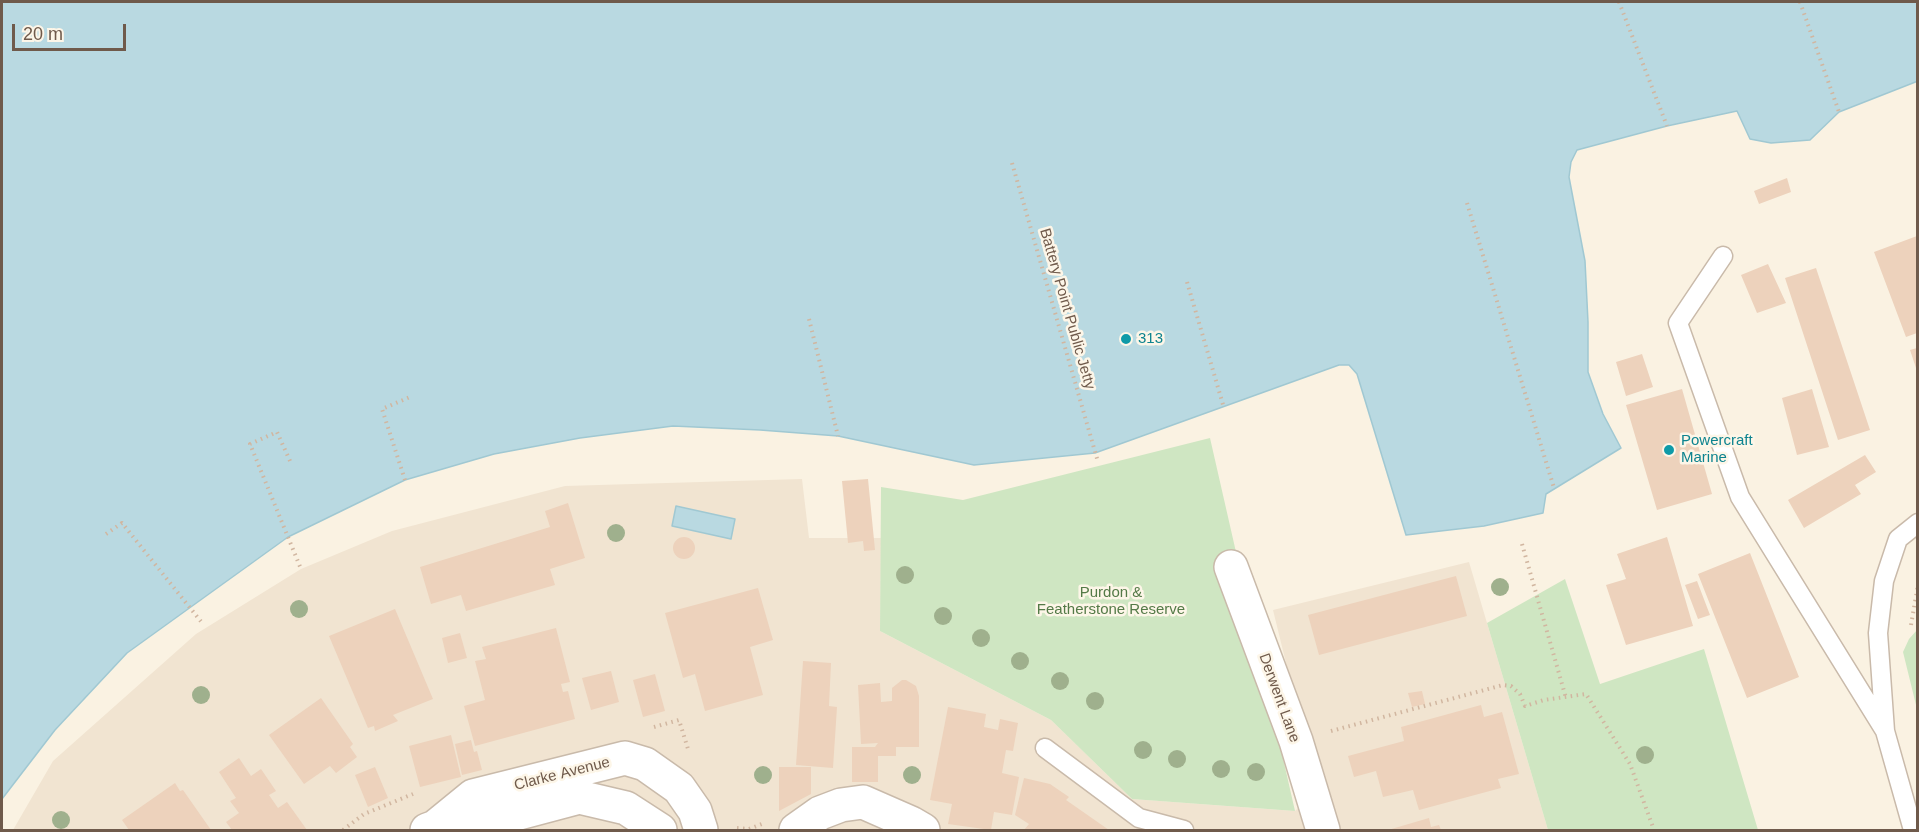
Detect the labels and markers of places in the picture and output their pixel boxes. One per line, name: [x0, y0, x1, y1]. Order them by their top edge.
place label: 313: [1138, 330, 1163, 348]
marker: 313: [1119, 332, 1133, 346]
place label: Powercraft Marine: [1681, 432, 1753, 467]
marker: Powercraft Marine: [1662, 443, 1676, 457]

